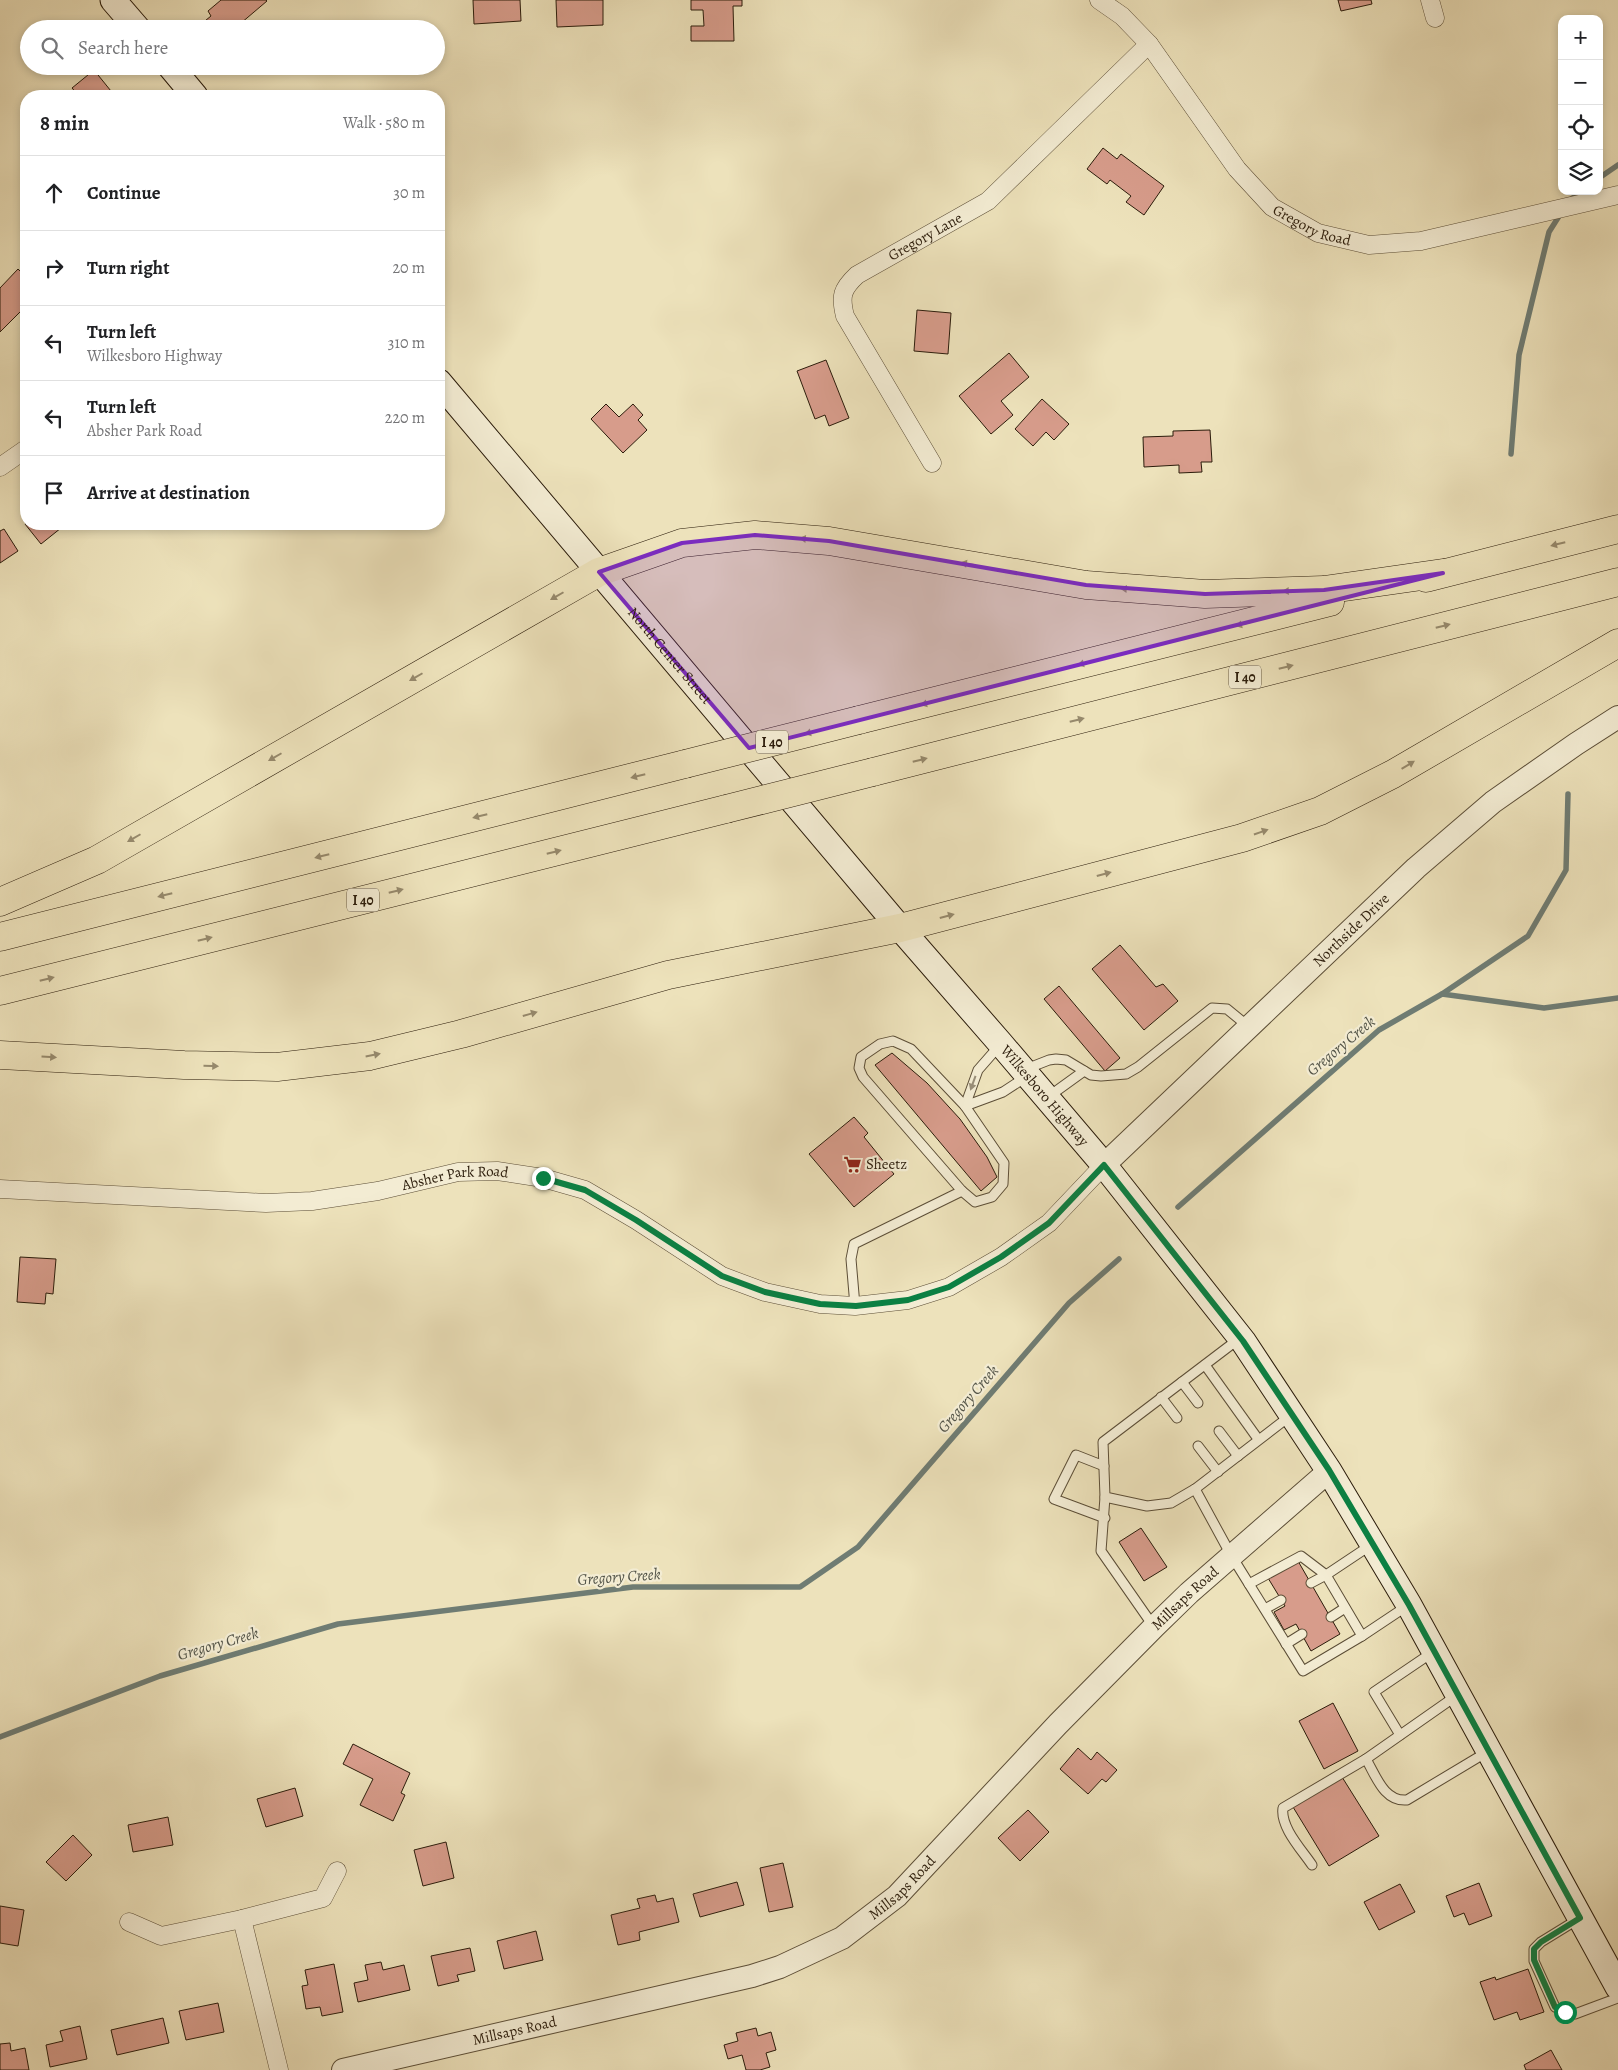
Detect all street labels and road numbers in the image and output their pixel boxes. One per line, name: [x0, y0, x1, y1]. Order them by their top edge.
street label: Gregory Road: [1269, 200, 1354, 251]
street label: Gregory Lane: [884, 208, 966, 265]
street label: North Center Street: [623, 603, 717, 708]
road number: I 40: [1229, 666, 1261, 689]
road number: I 40: [756, 730, 788, 754]
road number: I 40: [347, 888, 379, 912]
street label: Northside Drive: [1308, 889, 1394, 971]
street label: Wilkesboro Highway: [995, 1040, 1094, 1150]
street label: Absher Park Road: [399, 1161, 511, 1195]
street label: Millsaps Road: [1147, 1561, 1223, 1635]
street label: Millsaps Road: [864, 1851, 940, 1924]
street label: Millsaps Road: [471, 2011, 559, 2050]

